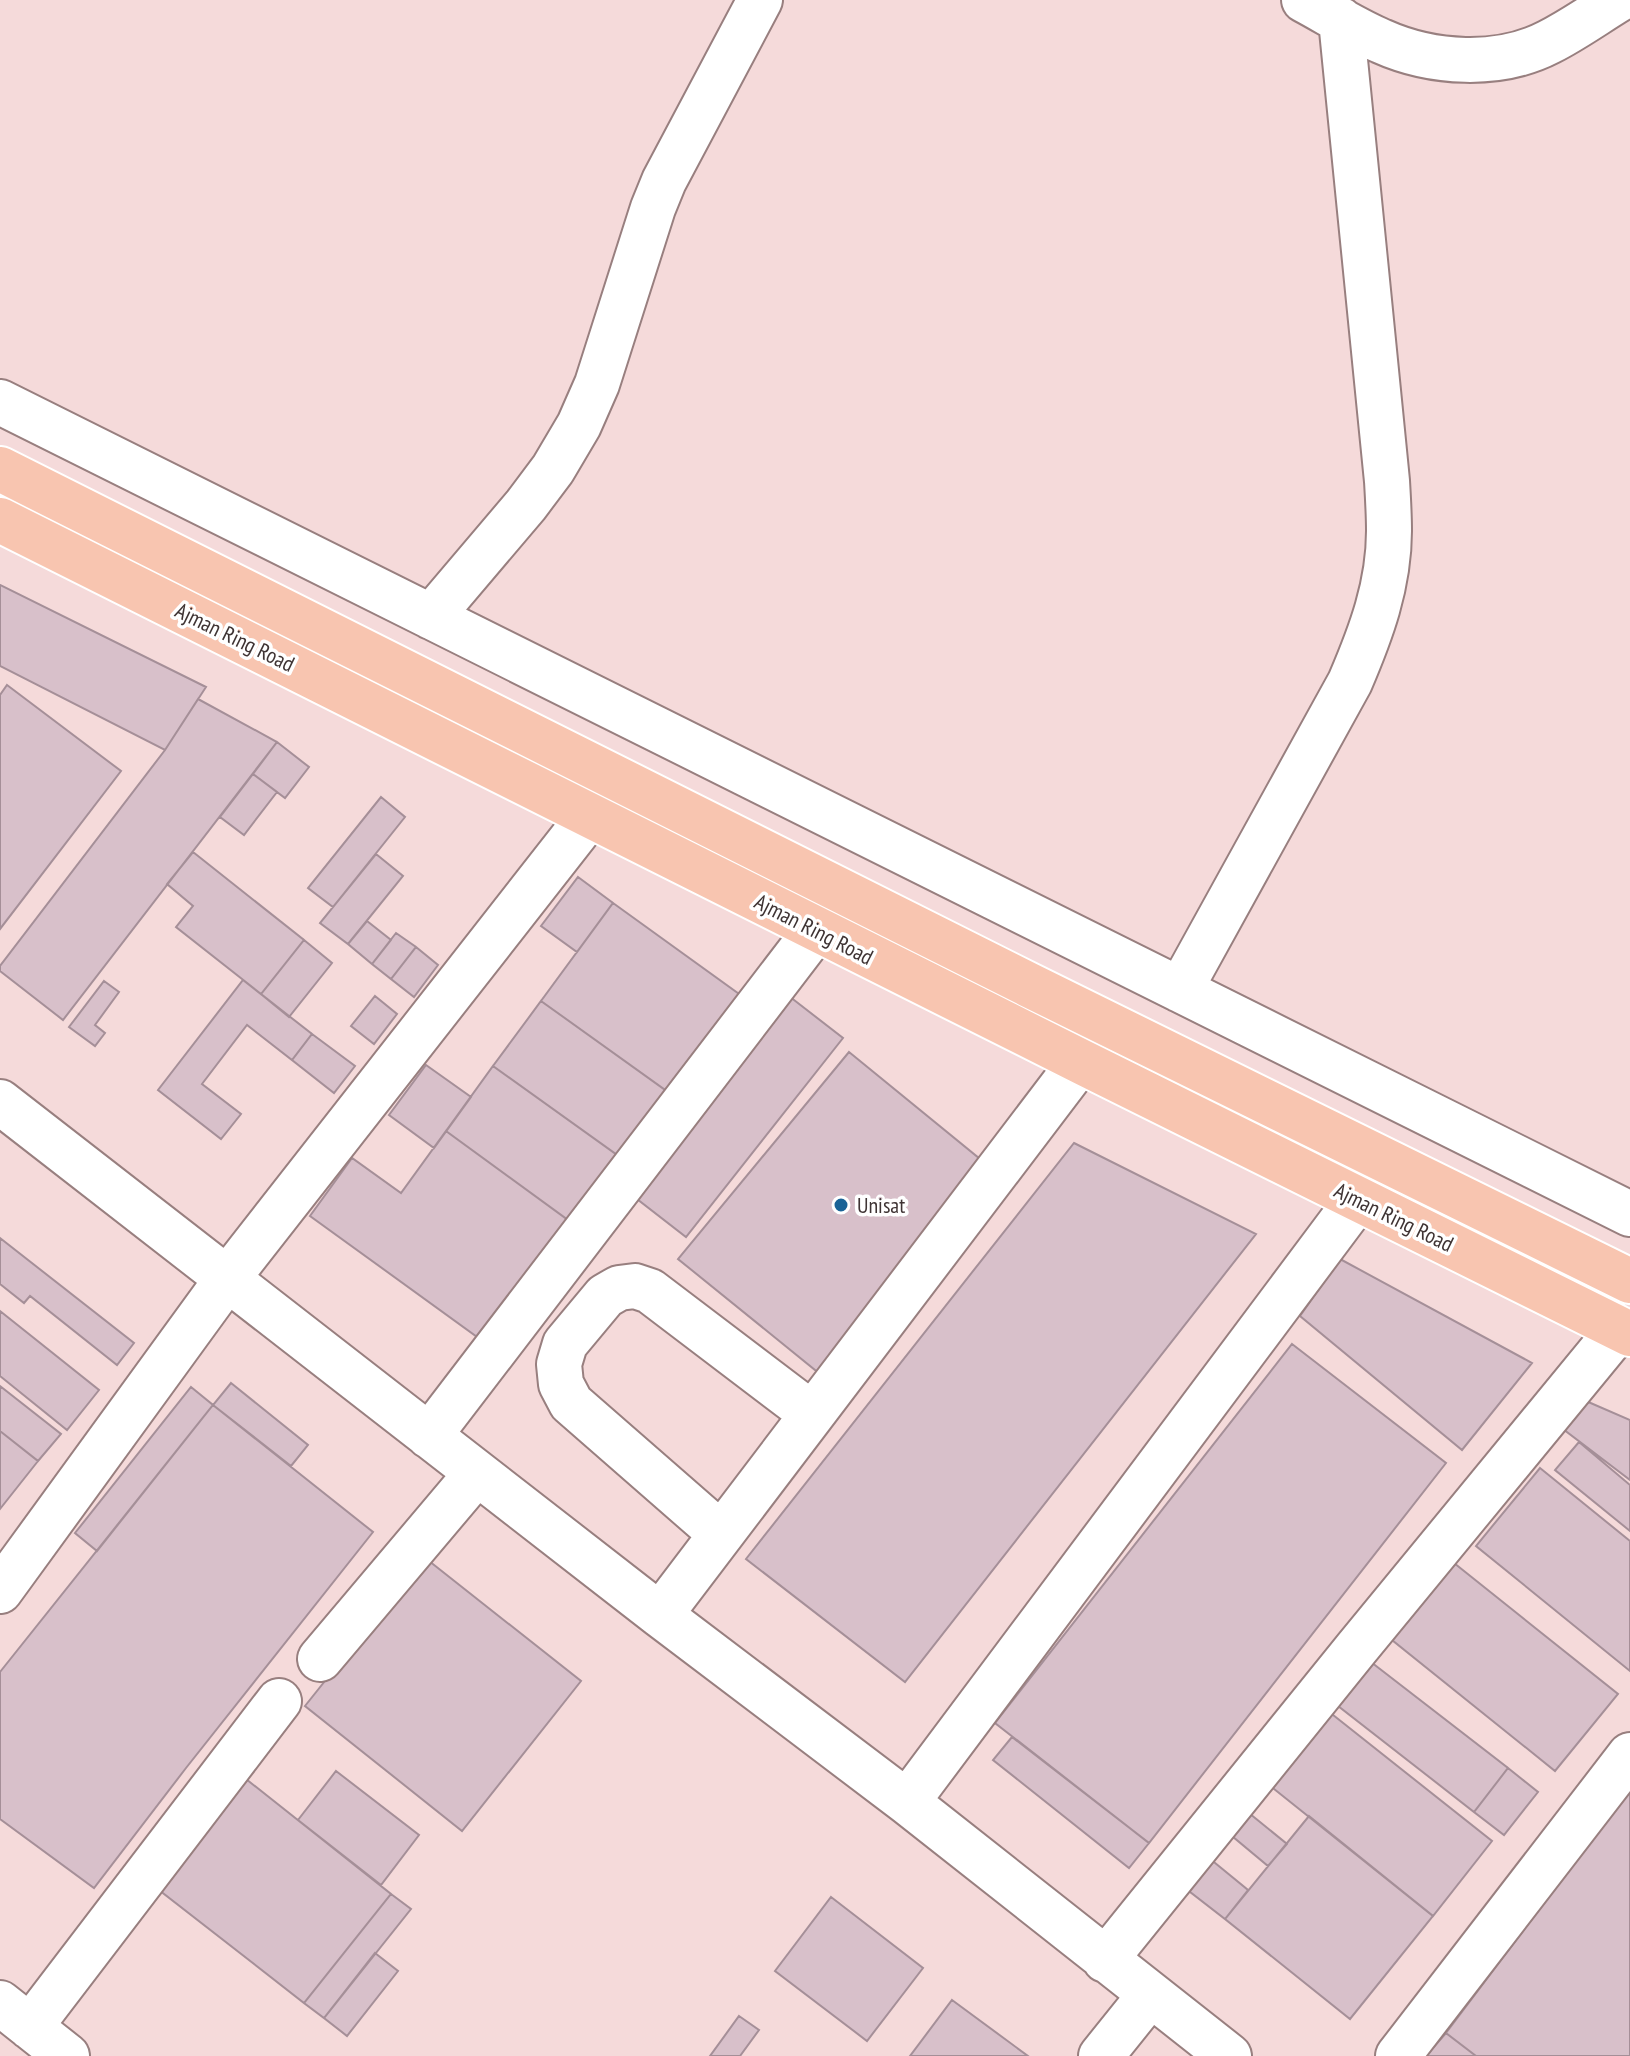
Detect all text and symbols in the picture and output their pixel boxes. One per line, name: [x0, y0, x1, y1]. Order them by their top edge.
street label: Ajman Ring Road: [171, 596, 299, 678]
street label: Ajman Ring Road: [750, 887, 878, 971]
street label: Ajman Ring Road: [1330, 1176, 1458, 1258]
place label: Unisat: [857, 1191, 905, 1219]
marker: Unisat: [832, 1196, 850, 1214]

